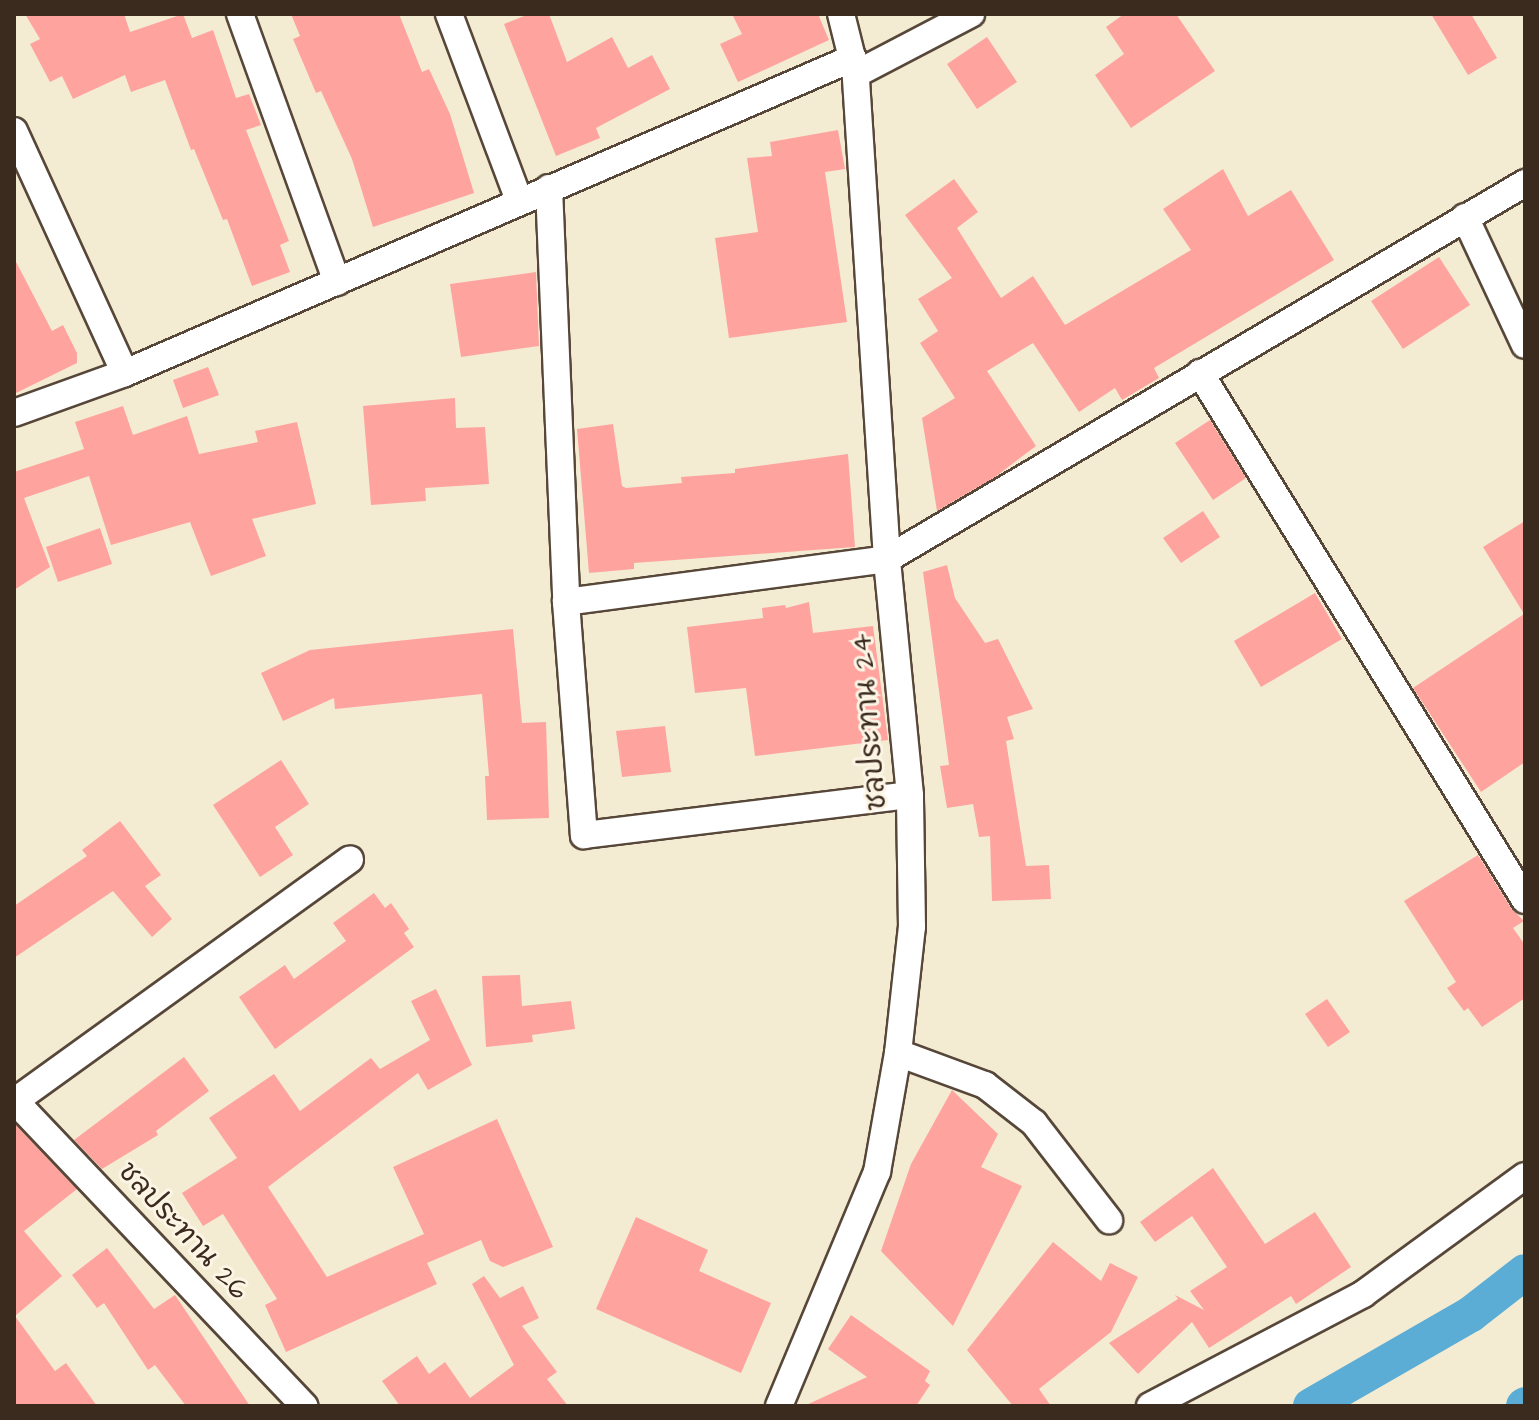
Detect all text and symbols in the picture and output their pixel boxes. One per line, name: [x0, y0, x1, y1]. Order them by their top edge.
street label: ชลประทาน 24: [846, 632, 894, 812]
street label: ชลประทาน 26: [111, 1155, 255, 1307]

